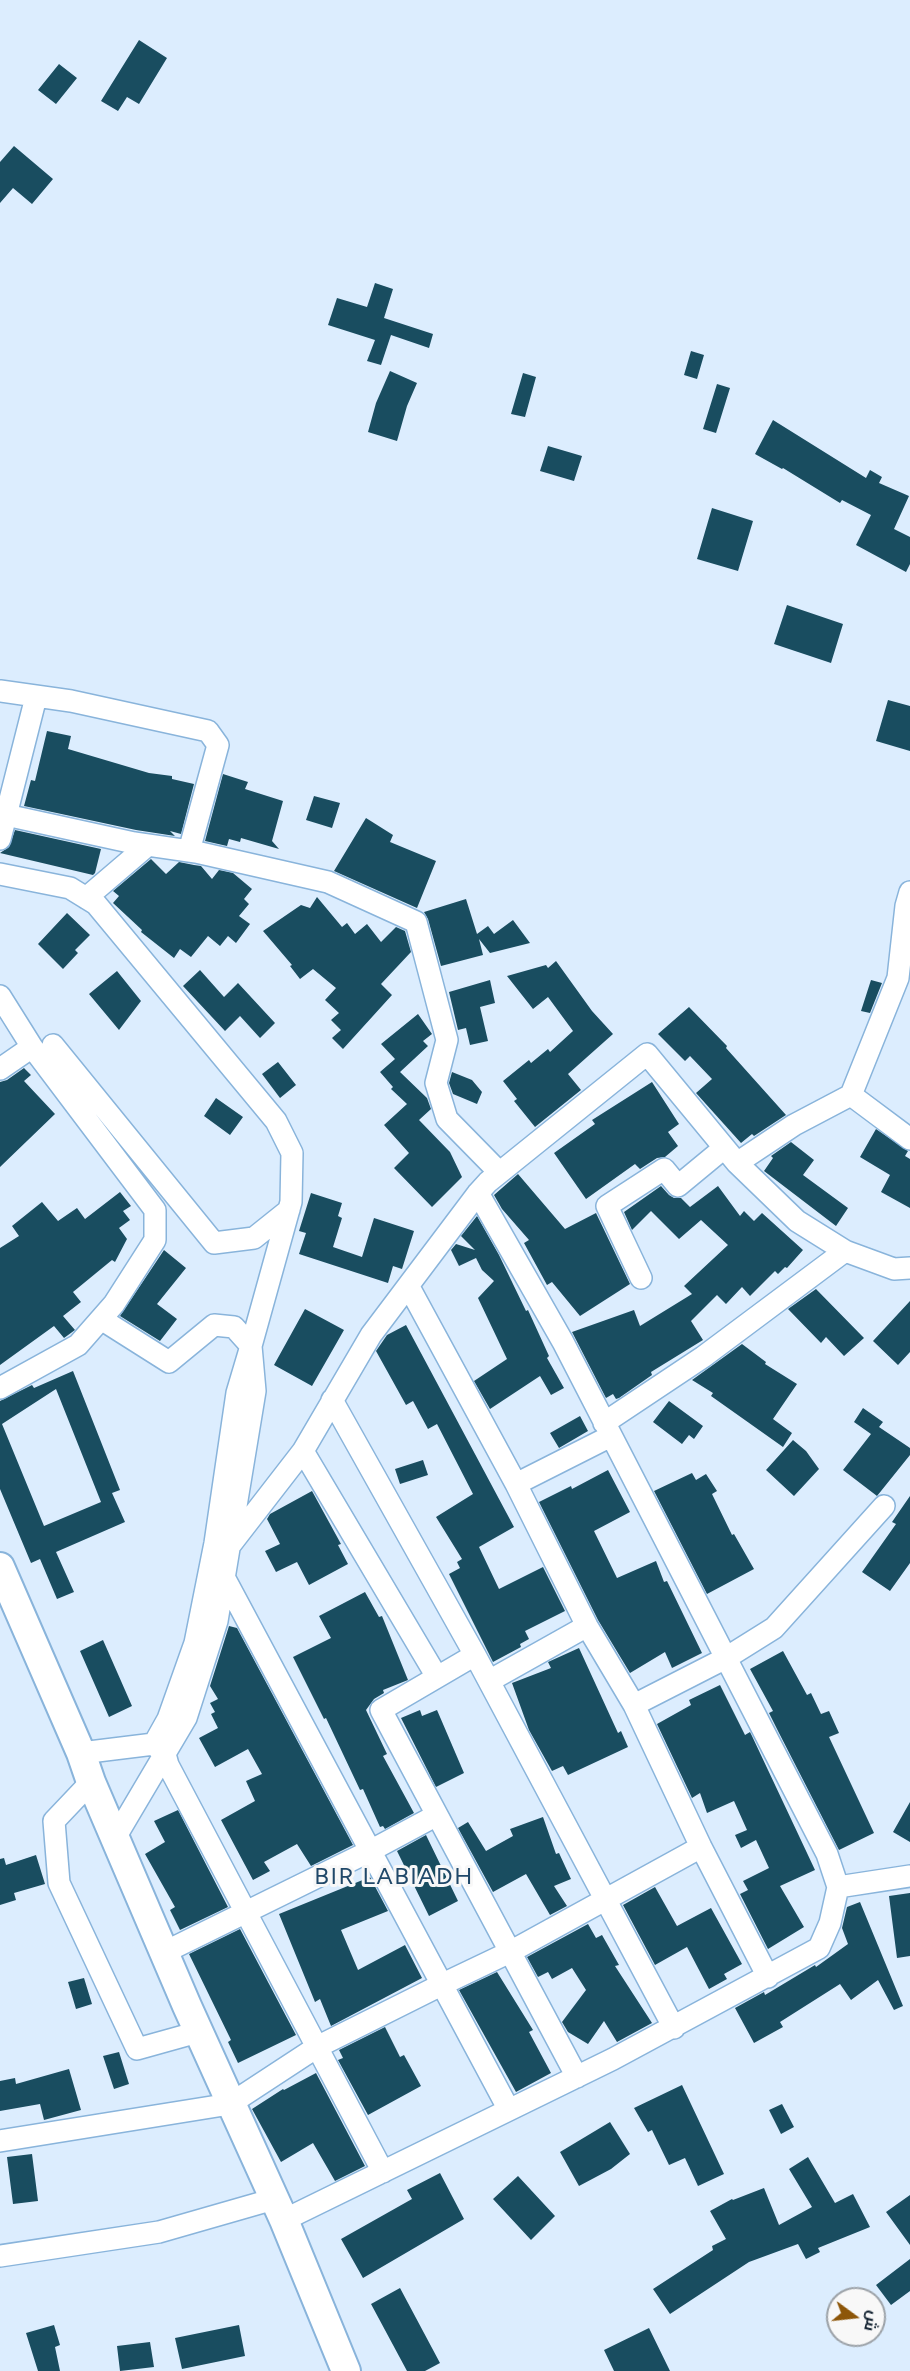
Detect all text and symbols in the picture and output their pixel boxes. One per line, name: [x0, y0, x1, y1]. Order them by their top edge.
district label: BIR LABIADH: [314, 1863, 474, 1891]
north arrow: [826, 2287, 886, 2347]
text: ش: [860, 2309, 884, 2334]

